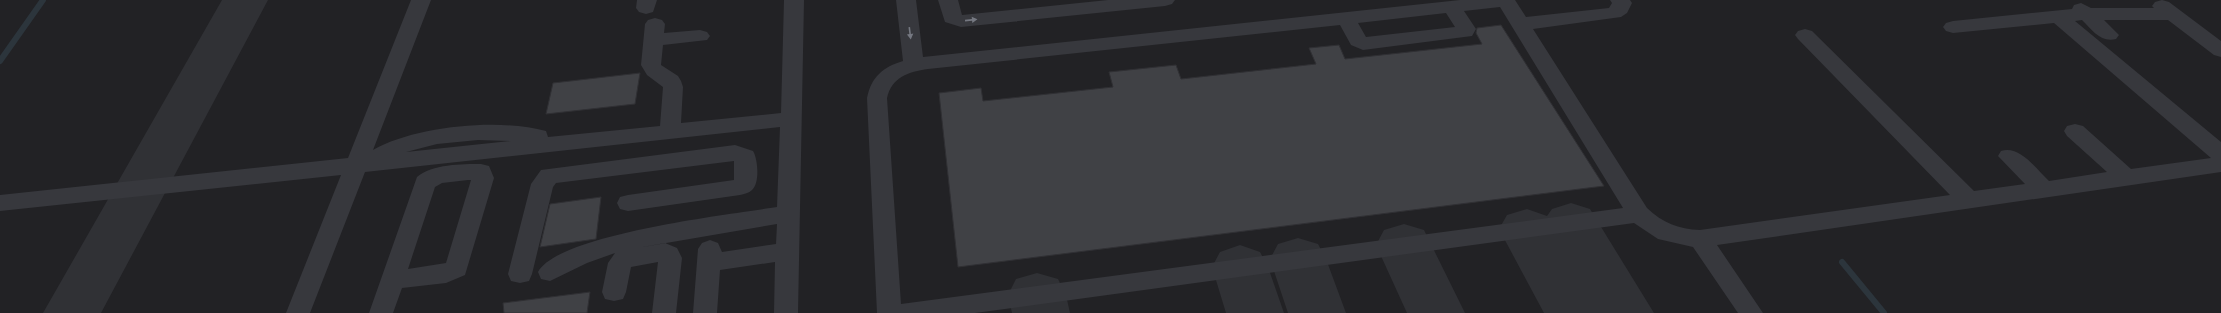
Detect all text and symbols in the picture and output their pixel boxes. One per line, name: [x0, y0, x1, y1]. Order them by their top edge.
one-way arrow: [965, 17, 978, 23]
one-way arrow: [907, 27, 913, 39]

